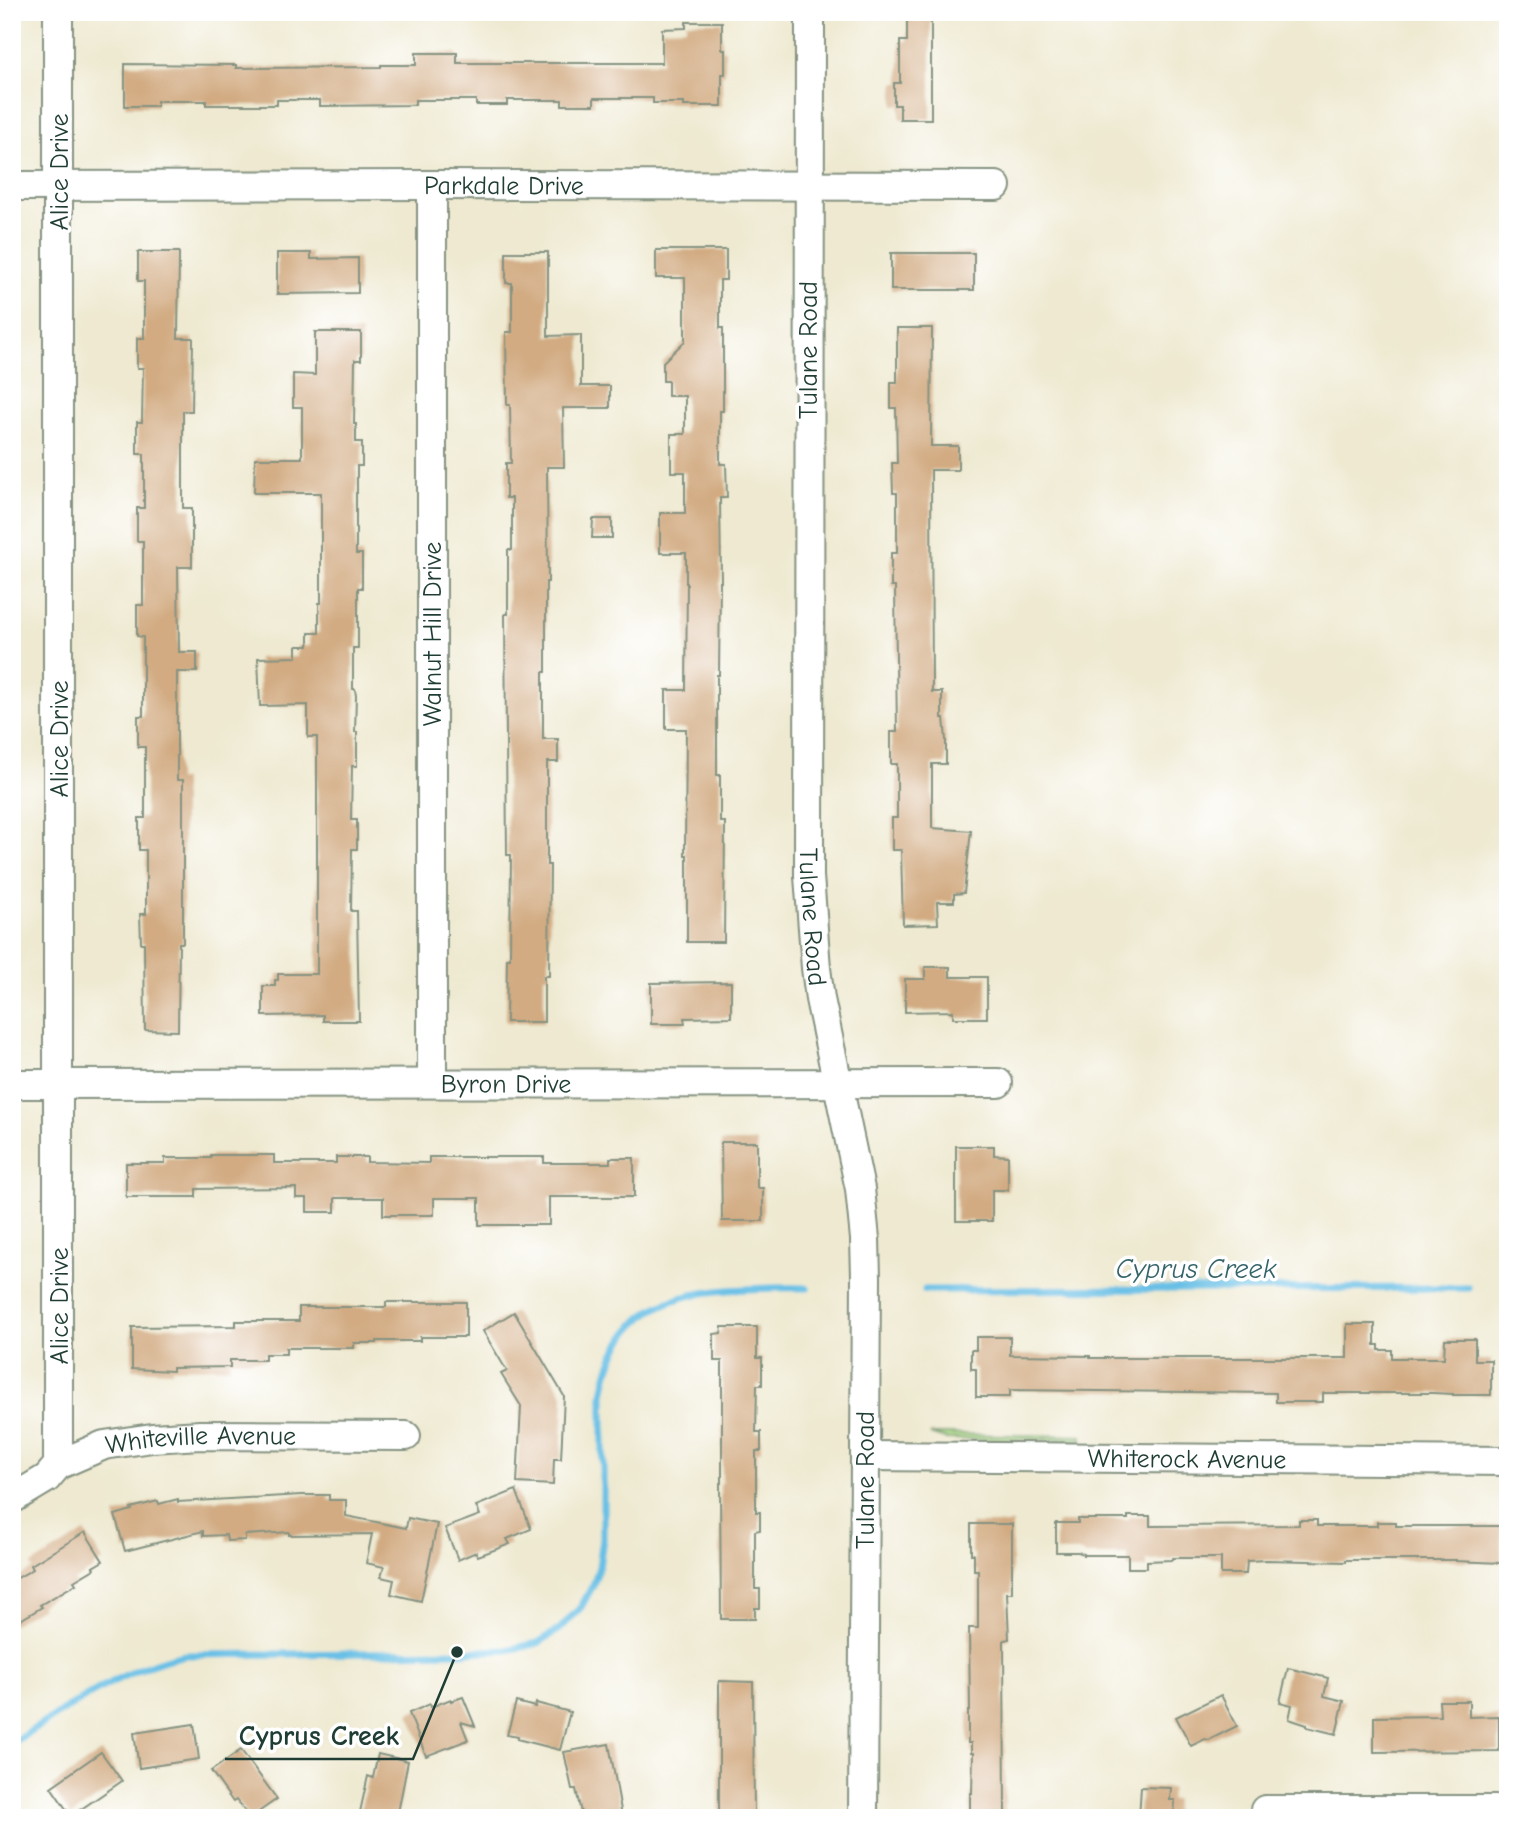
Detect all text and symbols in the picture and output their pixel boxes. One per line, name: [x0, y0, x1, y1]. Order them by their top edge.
street label: Alice Drive: [45, 114, 75, 230]
street label: Parkdale Drive: [424, 171, 584, 201]
street label: Tulane Road: [794, 281, 824, 419]
street label: Walnut Hill Drive: [418, 542, 448, 726]
street label: Alice Drive: [45, 681, 75, 797]
street label: Tulane Road: [793, 848, 832, 988]
street label: Byron Drive: [441, 1069, 571, 1100]
street label: Alice Drive: [45, 1248, 75, 1364]
water label: Cyprus Creek: [1116, 1253, 1277, 1285]
street label: Tulane Road: [851, 1411, 881, 1549]
street label: Whiteville Avenue: [103, 1421, 296, 1461]
street label: Whiterock Avenue: [1087, 1444, 1287, 1475]
callout: Cyprus Creek: [225, 1710, 413, 1759]
text: Cyprus Creek: [239, 1720, 400, 1752]

